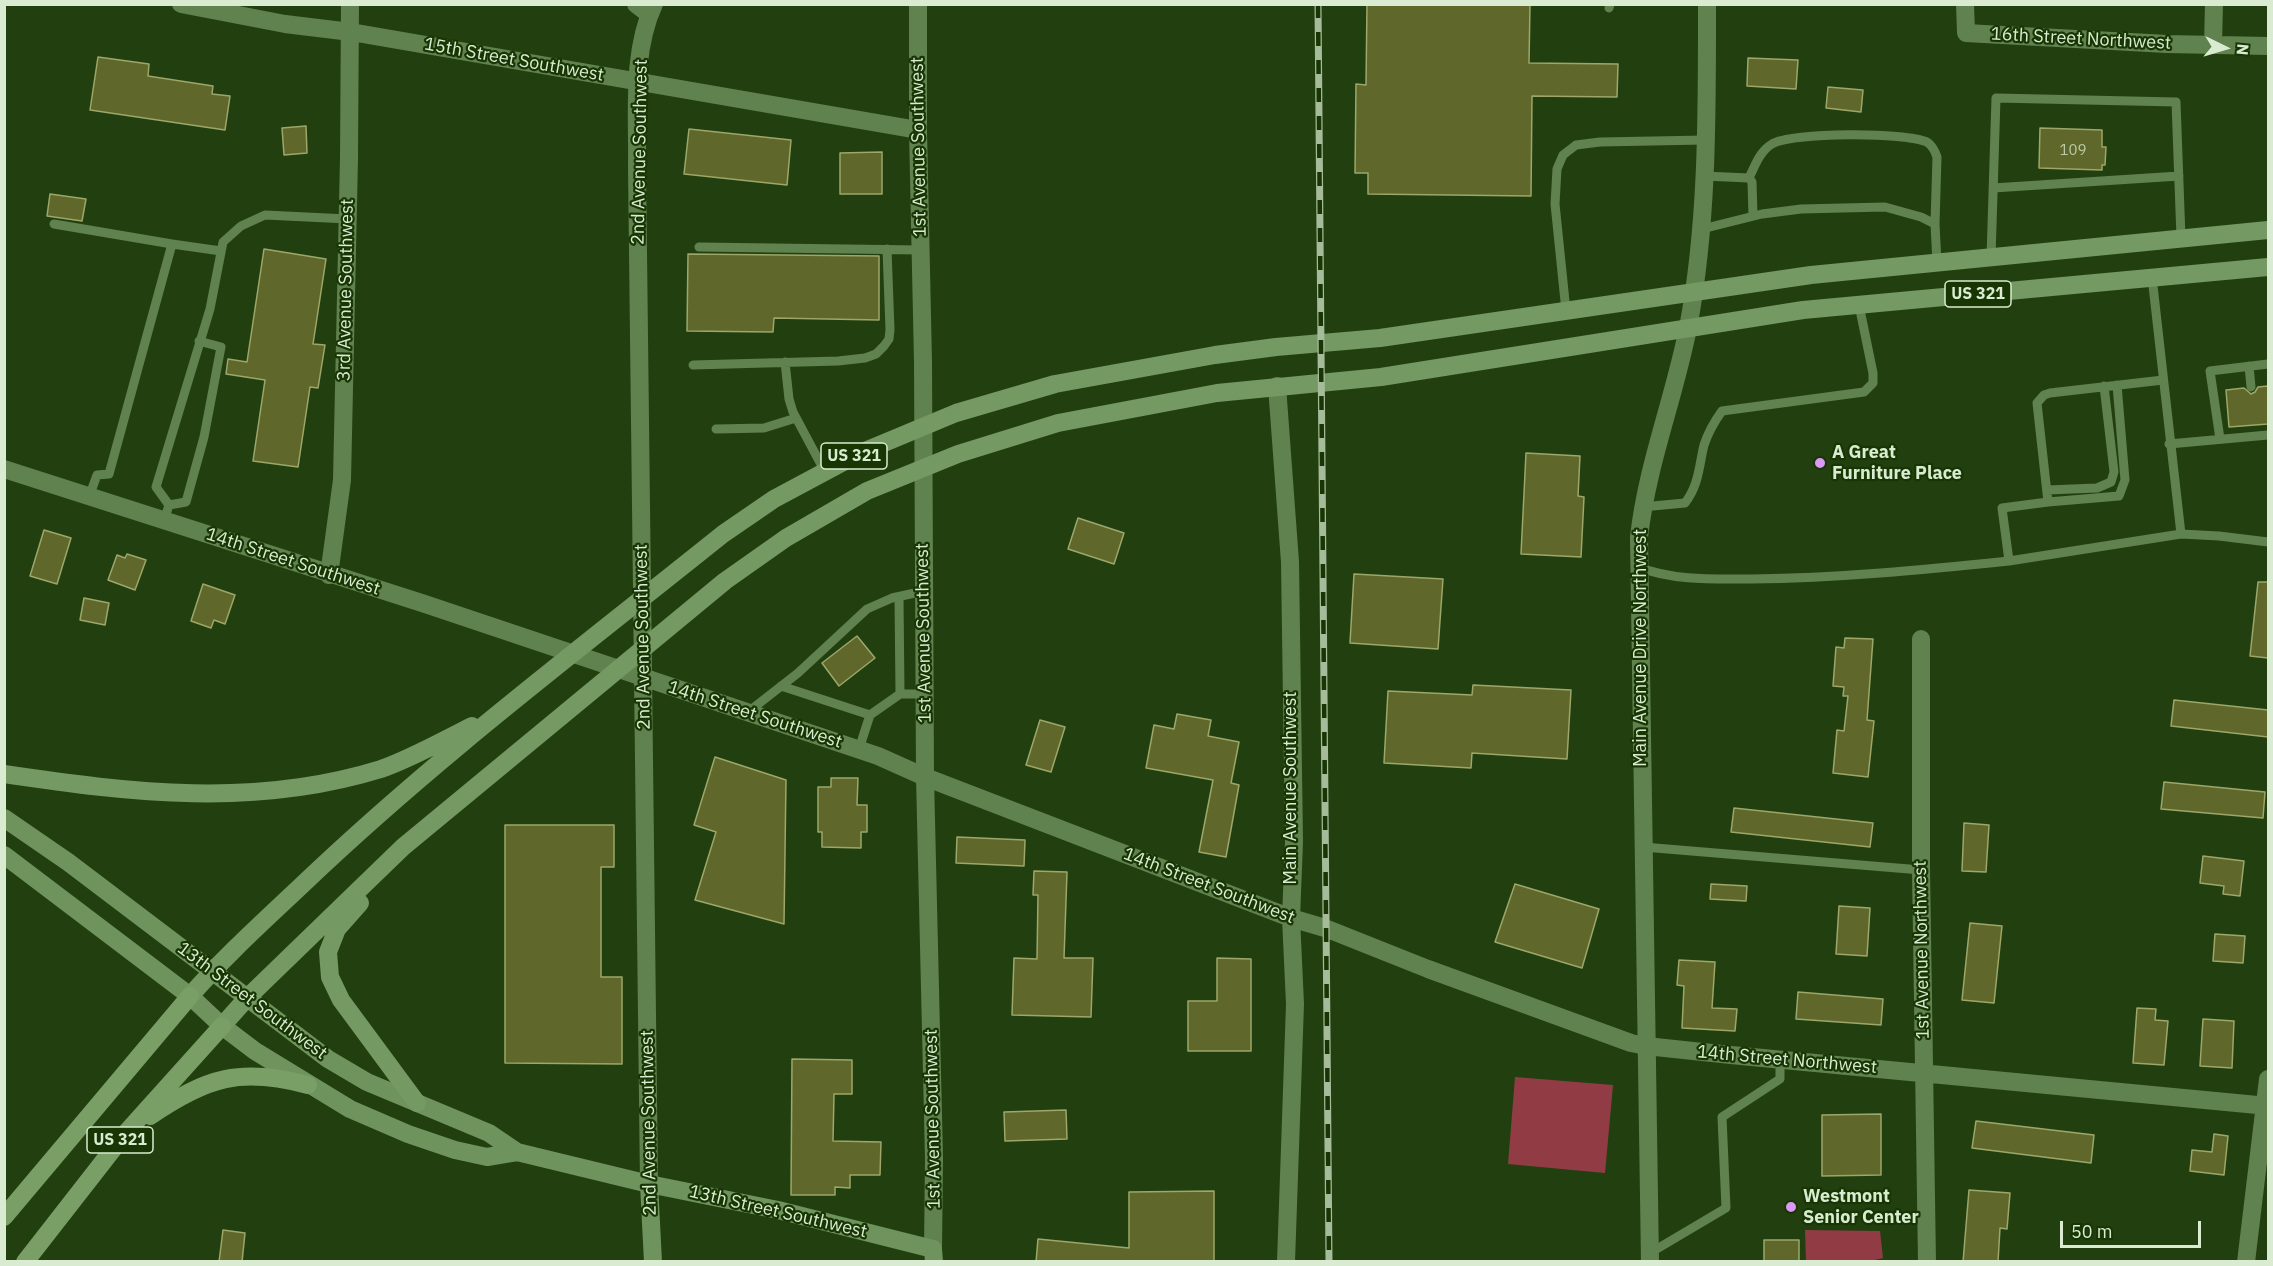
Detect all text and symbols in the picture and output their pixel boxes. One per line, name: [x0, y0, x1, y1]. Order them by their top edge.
north arrow: [2195, 18, 2255, 78]
street label: 16th Street Northwest: [1990, 23, 2172, 55]
street label: 15th Street Southwest: [423, 34, 605, 86]
text: N: [2232, 43, 2253, 56]
street label: 1st Avenue Southwest: [907, 57, 931, 237]
street label: 2nd Avenue Southwest: [628, 59, 652, 245]
house number: 109: [2060, 142, 2086, 160]
street label: 3rd Avenue Southwest: [334, 199, 358, 381]
road number: US 321: [1945, 281, 2011, 307]
place label: A Great Furniture Place: [1832, 442, 1962, 484]
road number: US 321: [821, 443, 887, 469]
marker: A Great Furniture Place: [1813, 456, 1827, 470]
street label: 14th Street Southwest: [203, 524, 383, 600]
street label: Main Avenue Drive Northwest: [1630, 529, 1652, 767]
street label: 1st Avenue Southwest: [912, 543, 936, 723]
street label: 2nd Avenue Southwest: [631, 544, 655, 730]
street label: 14th Street Southwest: [665, 677, 845, 753]
street label: Main Avenue Southwest: [1280, 691, 1302, 885]
street label: 14th Street Southwest: [1120, 843, 1298, 929]
street label: 1st Avenue Northwest: [1910, 860, 1934, 1040]
street label: 13th Street Southwest: [173, 938, 331, 1064]
street label: 1st Avenue Southwest: [921, 1029, 945, 1209]
street label: 2nd Avenue Southwest: [637, 1030, 661, 1216]
street label: 14th Street Northwest: [1696, 1041, 1878, 1079]
road number: US 321: [87, 1127, 153, 1153]
street label: 13th Street Southwest: [687, 1181, 869, 1243]
place label: Westmont Senior Center: [1803, 1186, 1919, 1228]
marker: Westmont Senior Center: [1784, 1200, 1798, 1214]
scale bar: [2063, 1209, 2204, 1247]
text: 50 m: [2071, 1220, 2113, 1243]

